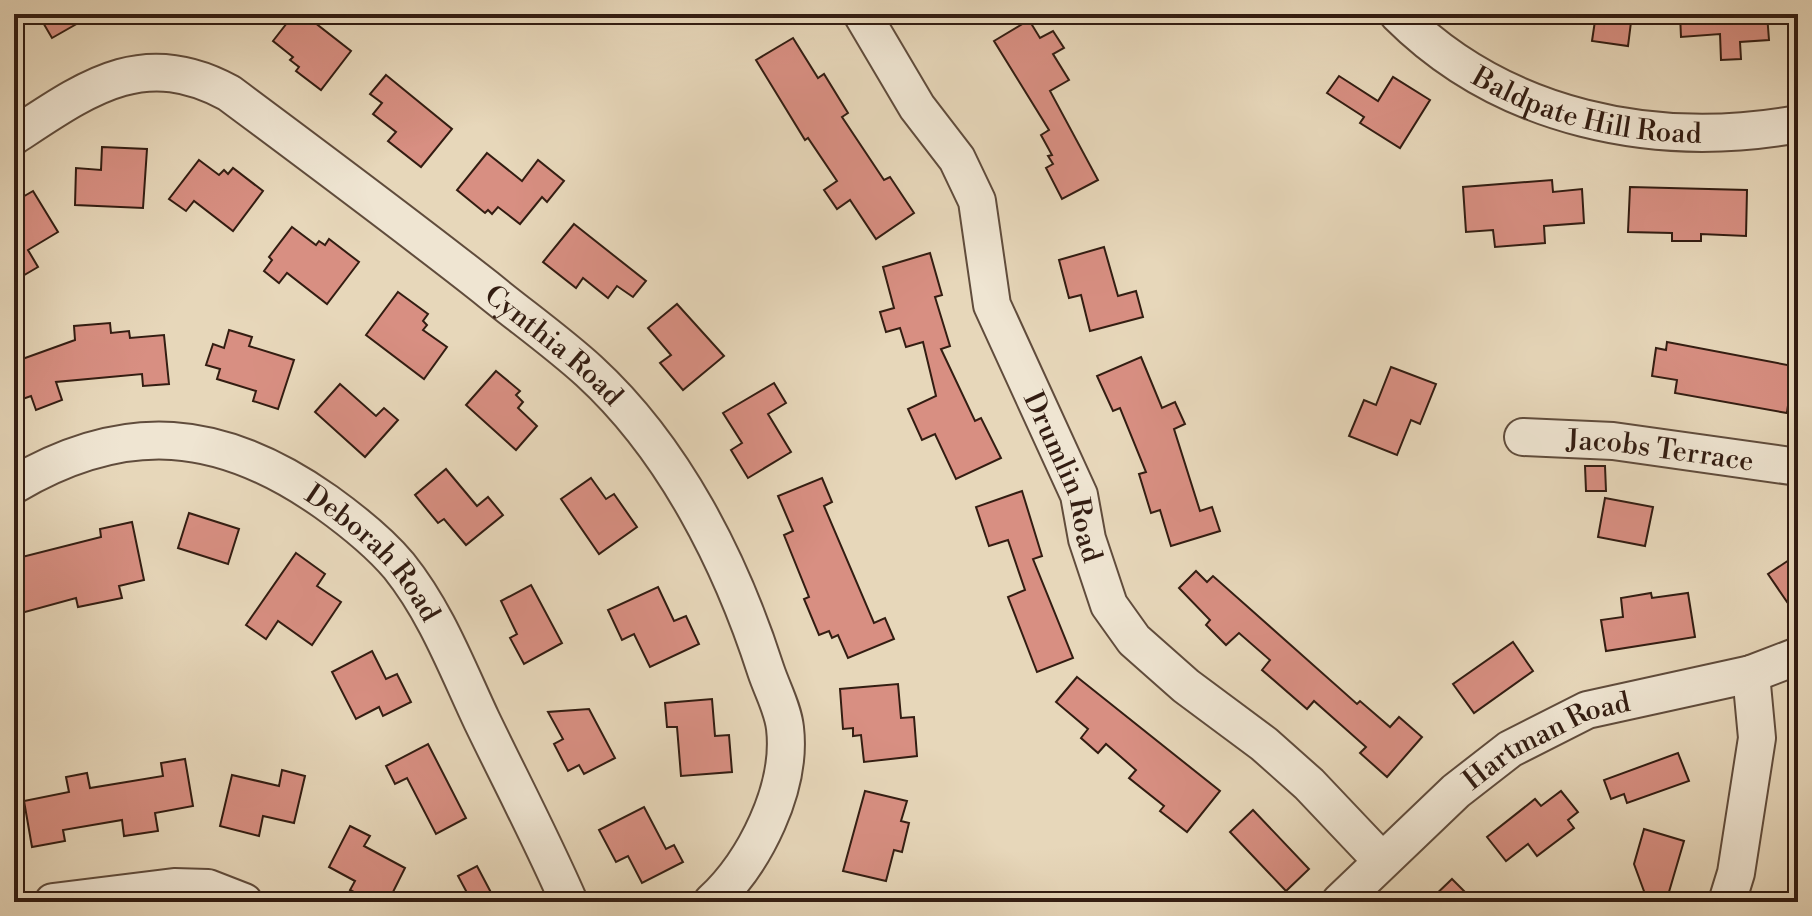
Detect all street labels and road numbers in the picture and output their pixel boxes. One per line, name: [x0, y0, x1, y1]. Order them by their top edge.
street label: Baldpate Hill Road: [1465, 59, 1702, 152]
street label: Cynthia Road: [477, 278, 630, 414]
street label: Drumlin Road: [1015, 386, 1110, 567]
street label: Jacobs Terrace: [1565, 423, 1756, 480]
street label: Deborah Road: [298, 477, 448, 628]
street label: Hartman Road: [1456, 685, 1634, 798]

